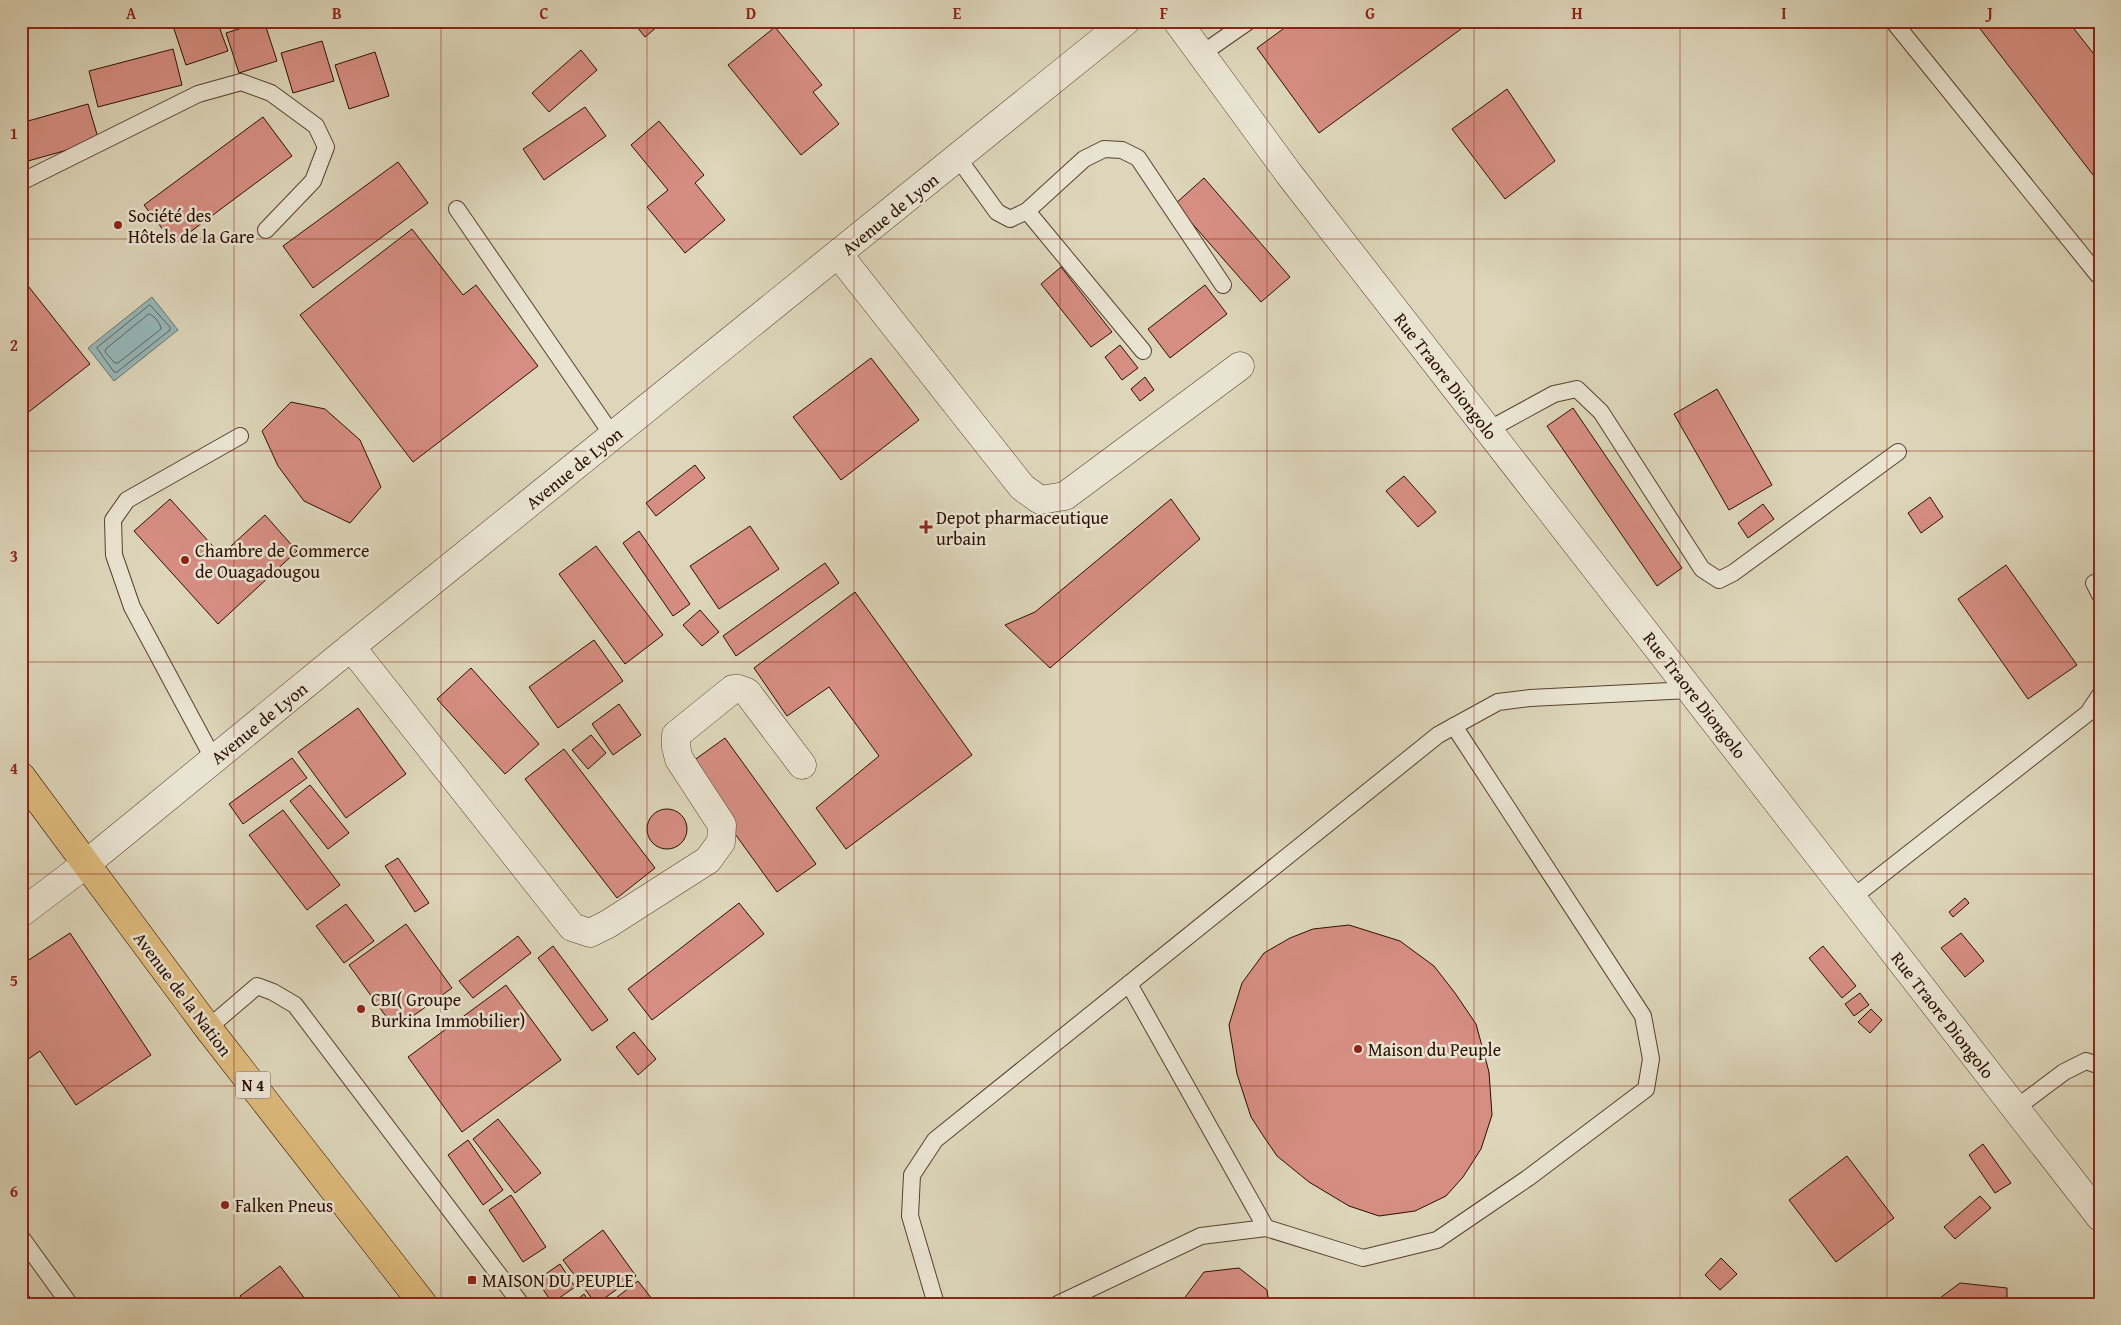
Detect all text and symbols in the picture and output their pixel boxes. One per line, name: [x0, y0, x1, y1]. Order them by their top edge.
text: A: [126, 1, 137, 25]
text: B: [332, 1, 342, 25]
text: C: [539, 1, 549, 25]
text: D: [746, 1, 756, 25]
text: E: [953, 1, 962, 25]
text: F: [1160, 1, 1168, 25]
text: G: [1365, 1, 1375, 25]
text: H: [1571, 1, 1583, 25]
text: I: [1781, 1, 1787, 25]
text: J: [1984, 1, 1993, 25]
text: 1: [10, 121, 18, 145]
street label: Avenue de Lyon: [836, 166, 944, 262]
place label: Société des Hôtels de la Gare: [128, 202, 254, 250]
marker: Société des Hôtels de la Gare: [112, 219, 124, 231]
street label: Rue Traore Diongolo: [1388, 307, 1504, 445]
text: 2: [10, 333, 18, 357]
street label: Avenue de Lyon: [520, 420, 628, 516]
place label: Depot pharmaceutique urbain: [936, 504, 1109, 552]
marker: Depot pharmaceutique urbain: [920, 521, 932, 533]
place label: Chambre de Commerce de Ouagadougou: [195, 537, 369, 585]
text: 3: [10, 544, 18, 568]
marker: Chambre de Commerce de Ouagadougou: [179, 554, 191, 566]
street label: Rue Traore Diongolo: [1637, 626, 1753, 764]
street label: Avenue de Lyon: [205, 675, 313, 771]
text: 4: [10, 756, 18, 780]
street label: Avenue de la Nation: [127, 926, 239, 1062]
street label: Rue Traore Diongolo: [1885, 946, 2001, 1084]
text: 5: [10, 968, 18, 992]
place label: CBI( Groupe Burkina Immobilier): [371, 986, 525, 1034]
marker: CBI( Groupe Burkina Immobilier): [355, 1003, 367, 1015]
place label: Maison du Peuple: [1368, 1036, 1501, 1063]
marker: Maison du Peuple: [1352, 1043, 1364, 1055]
road number: N 4: [236, 1072, 270, 1098]
text: 6: [10, 1179, 18, 1203]
place label: Falken Pneus: [235, 1192, 333, 1219]
marker: Falken Pneus: [219, 1199, 231, 1211]
place label: MAISON DU PEUPLE: [482, 1267, 634, 1294]
marker: MAISON DU PEUPLE: [466, 1274, 478, 1286]

